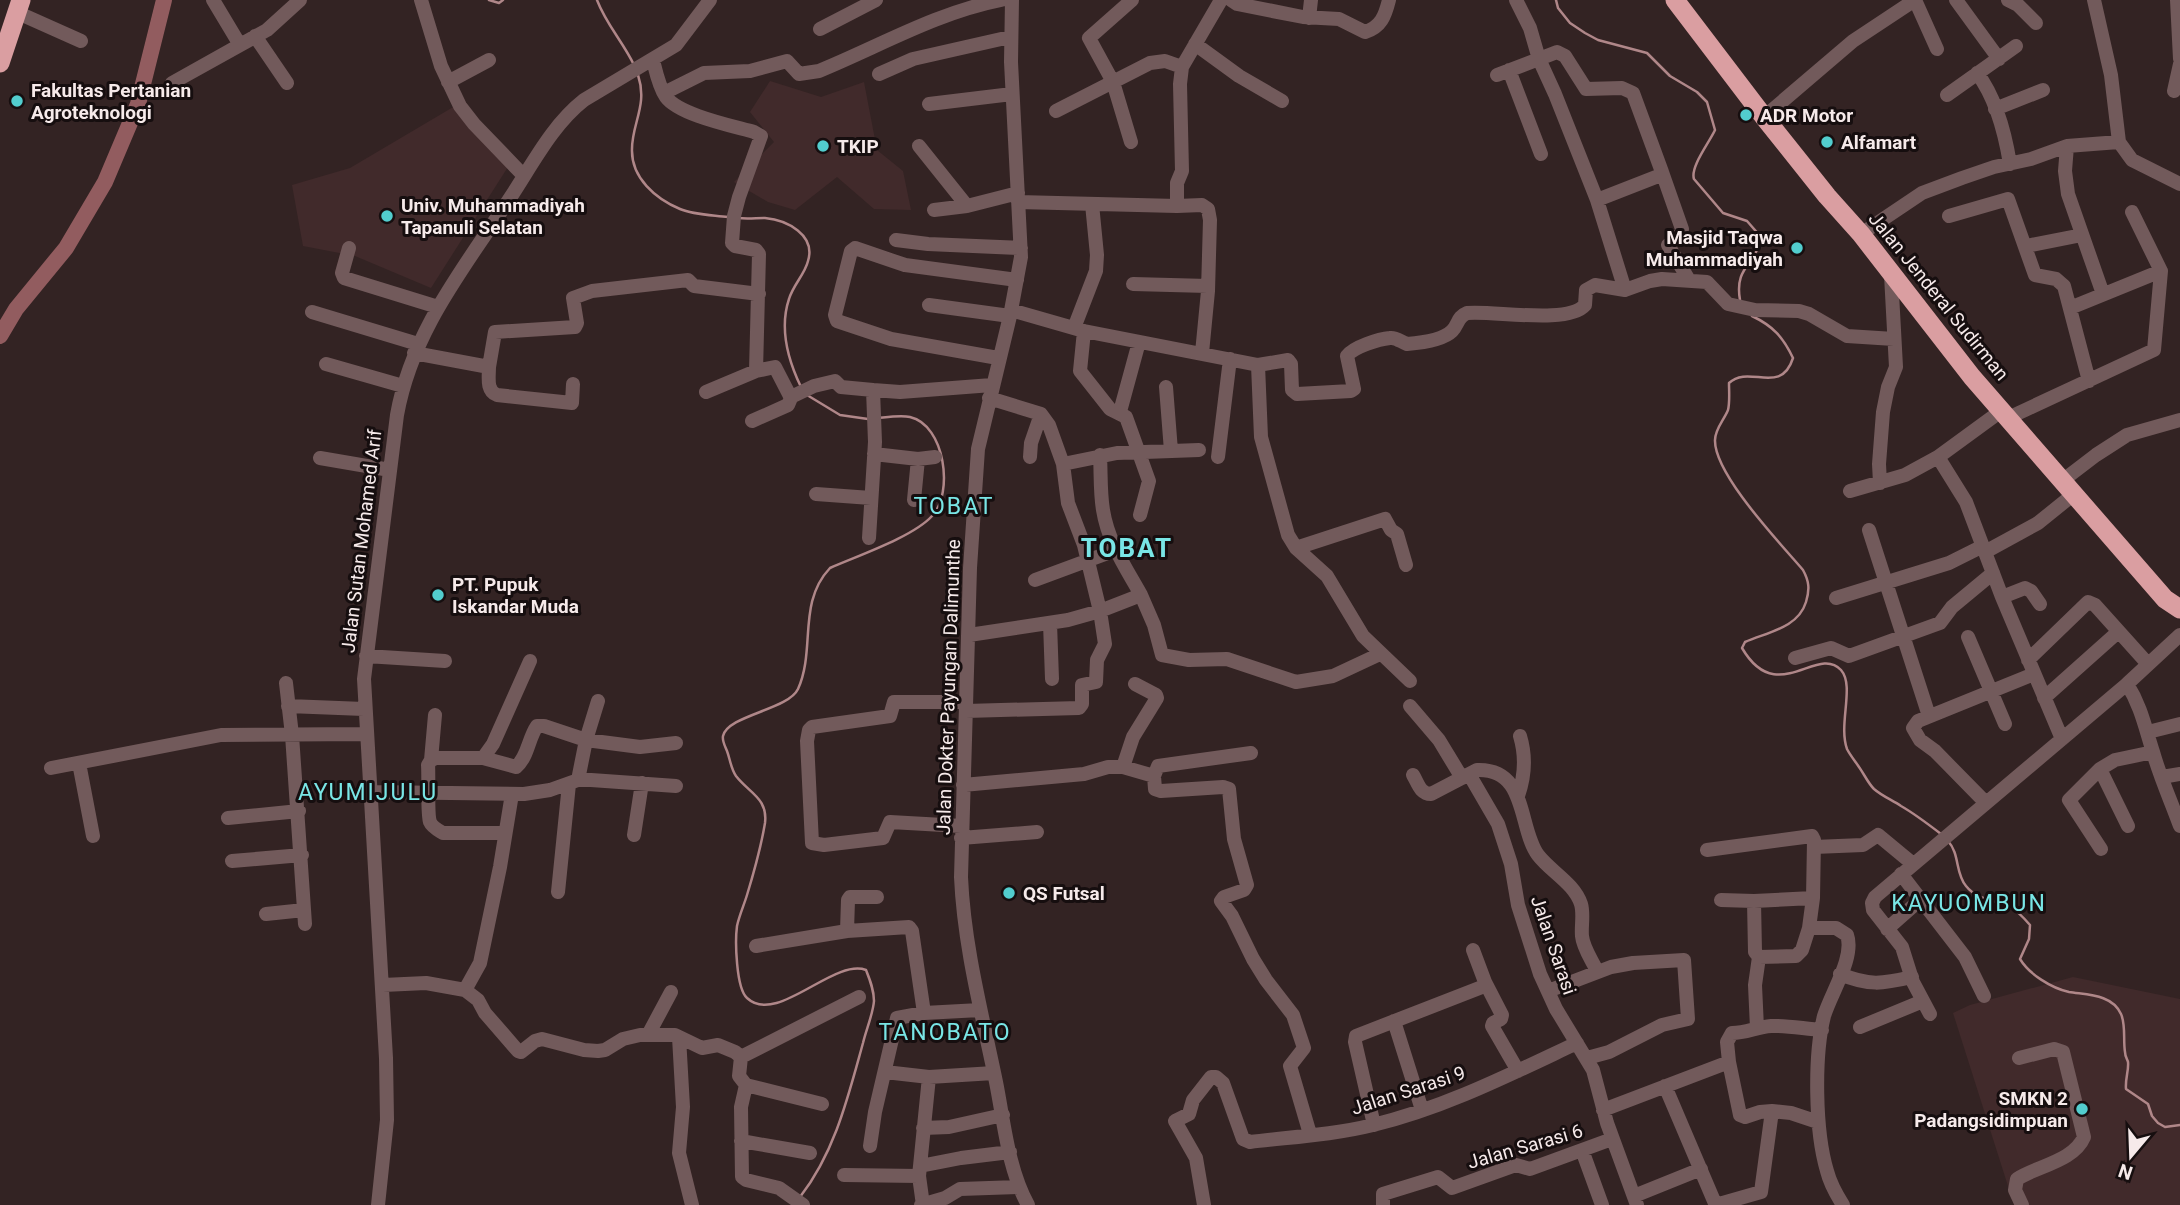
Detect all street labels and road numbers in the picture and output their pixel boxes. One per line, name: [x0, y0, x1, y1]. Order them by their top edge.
street label: Jalan Jenderal Sudirman: [1864, 208, 2013, 385]
street label: Jalan Sutan Mohamed Arif: [336, 428, 387, 654]
street label: Jalan Dokter Payungan Dalimunthe: [932, 539, 965, 835]
street label: Jalan Sarasi: [1526, 893, 1581, 998]
street label: Jalan Sarasi 9: [1348, 1061, 1468, 1120]
street label: Jalan Sarasi 6: [1465, 1119, 1585, 1174]

